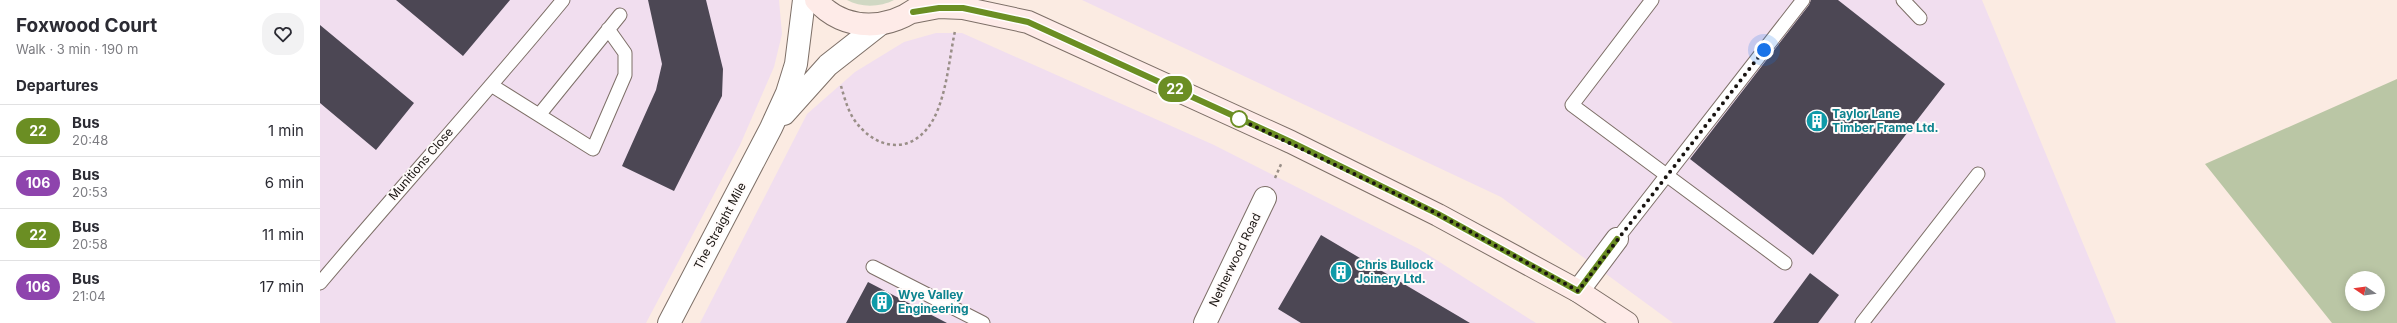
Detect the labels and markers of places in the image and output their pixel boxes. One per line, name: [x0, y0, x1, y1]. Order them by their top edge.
place label: Taylor Lane Timber Frame Ltd.: [1832, 106, 1938, 135]
building icon: Taylor Lane Timber Frame Ltd.: [1804, 108, 1830, 134]
unlabelled marker: [1230, 110, 1248, 128]
place label: Chris Bullock Joinery Ltd.: [1356, 257, 1433, 286]
building icon: Chris Bullock Joinery Ltd.: [1328, 259, 1354, 285]
place label: Wye Valley Engineering: [898, 287, 969, 316]
building icon: Wye Valley Engineering: [869, 289, 895, 315]

